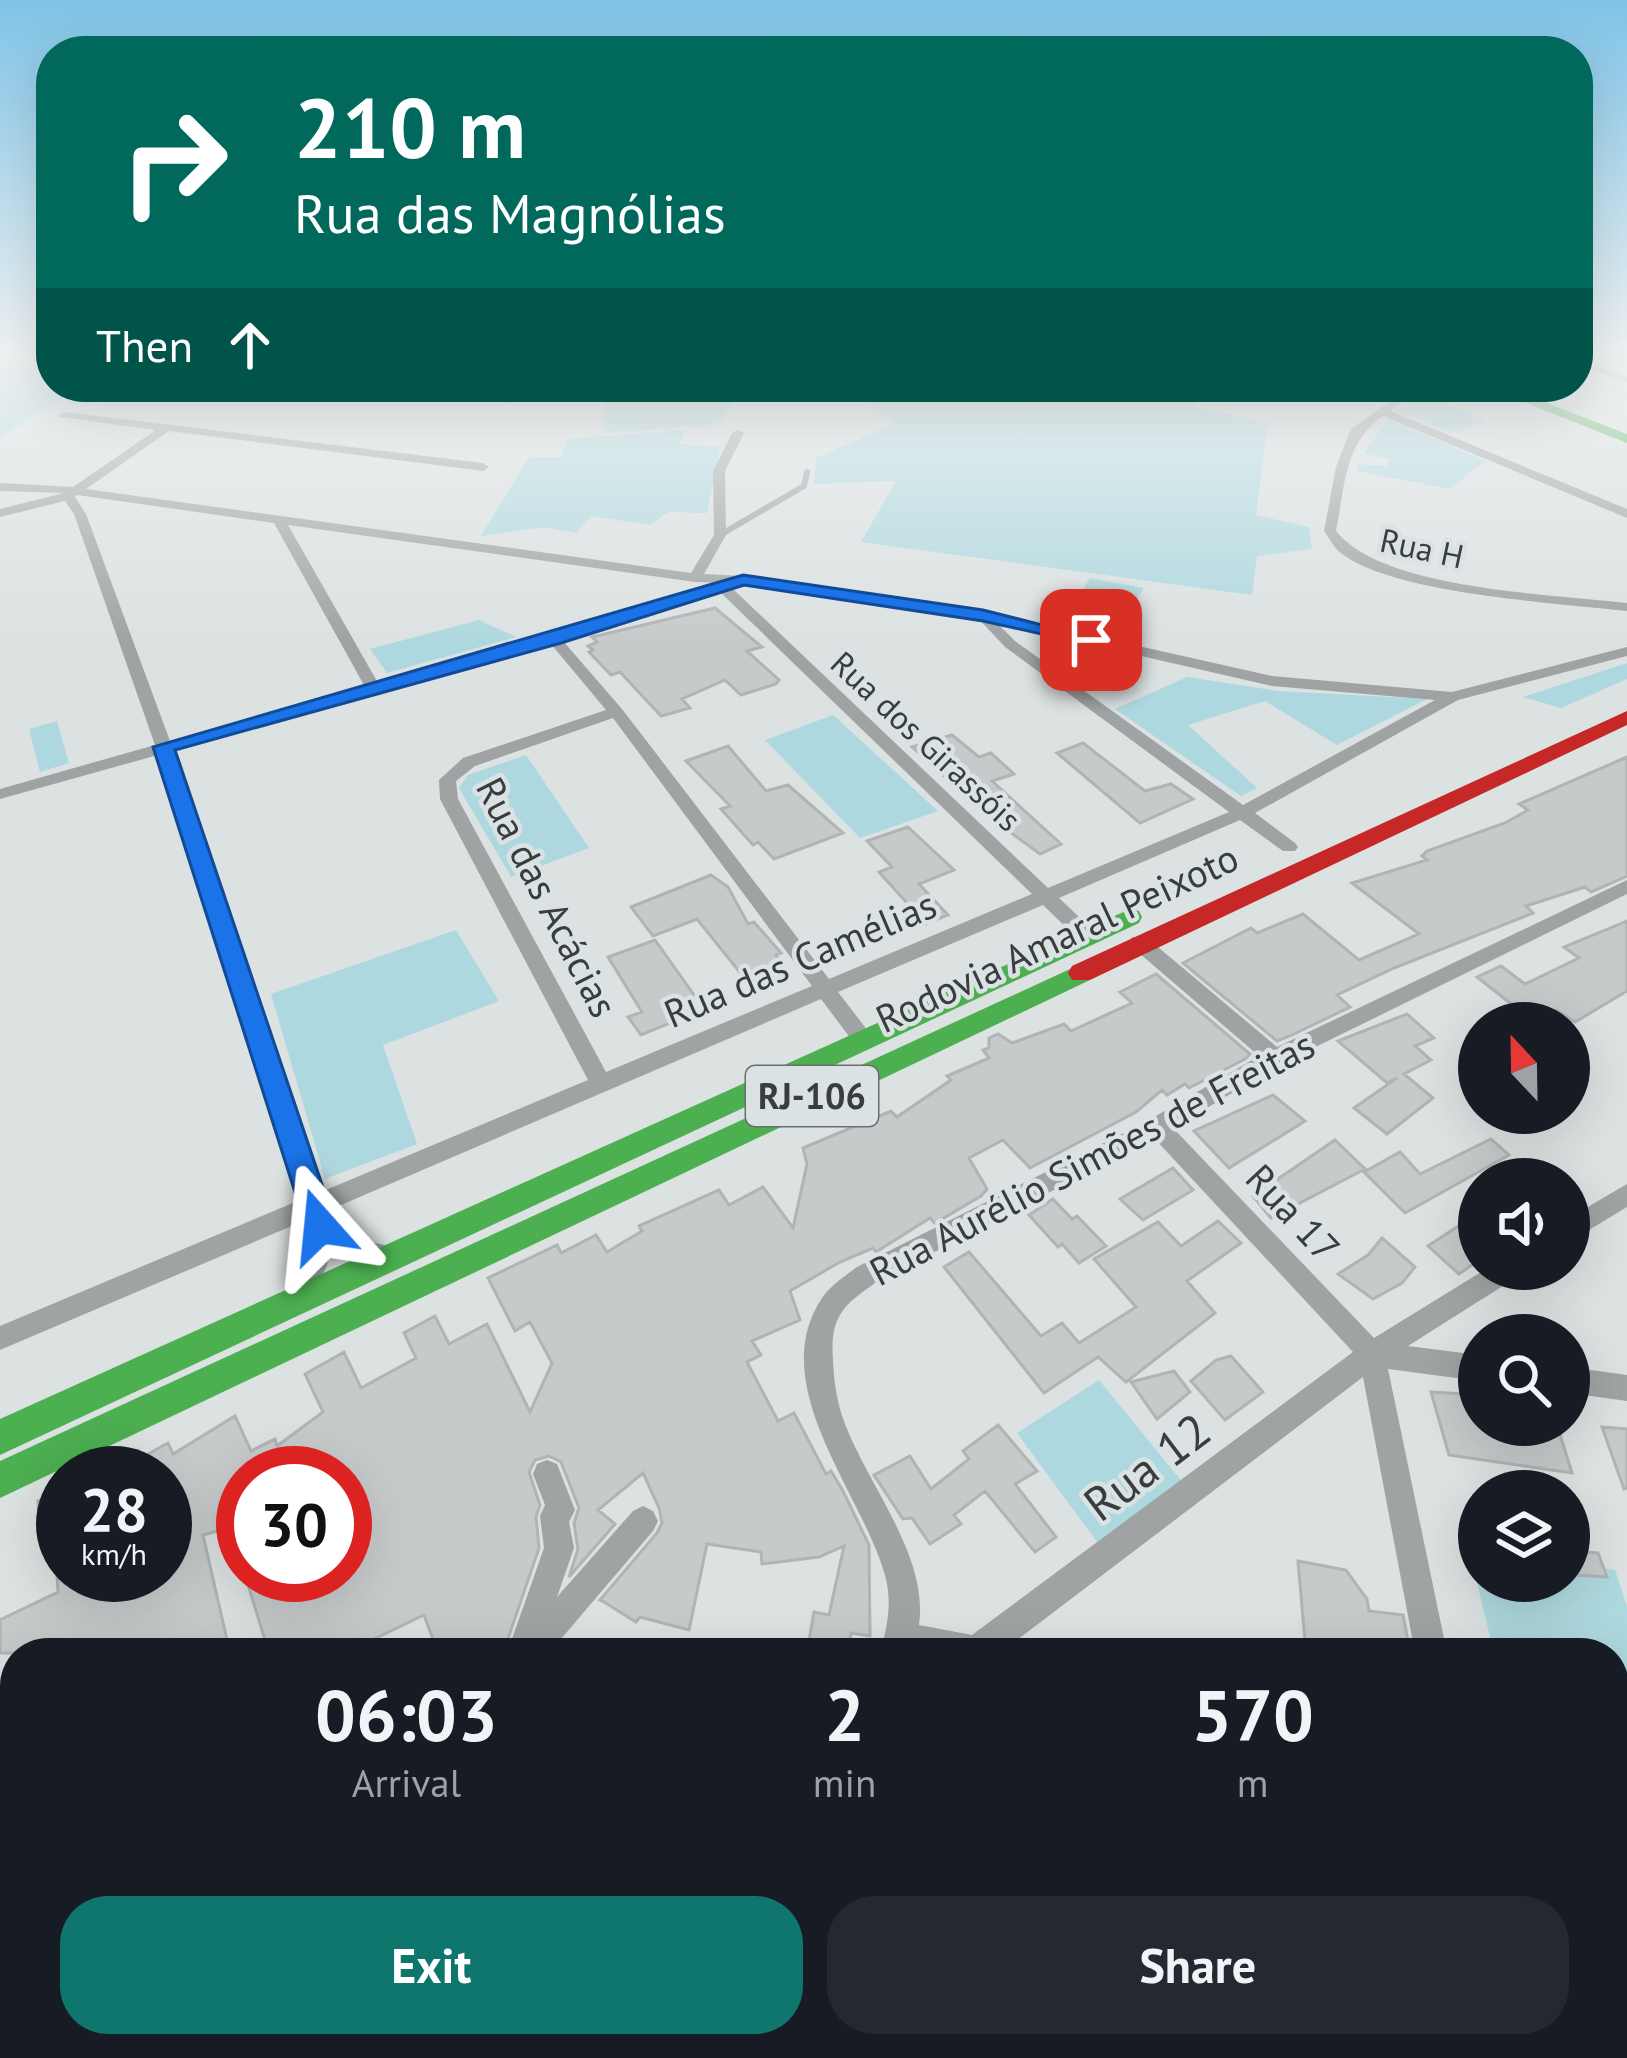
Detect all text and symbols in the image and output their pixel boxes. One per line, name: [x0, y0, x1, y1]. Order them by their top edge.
text: 210 m: [294, 72, 526, 181]
icon: right: [96, 84, 252, 240]
text: Rua das Magnólias: [294, 178, 726, 248]
icon: ahead: [217, 312, 283, 378]
text: Then: [96, 316, 193, 374]
street label: Rua H: [1376, 518, 1468, 577]
pin: [1040, 589, 1142, 691]
icon: arrive: [1058, 607, 1124, 673]
street label: Rua dos Girassóis: [822, 641, 1031, 840]
street label: Rua das Acácias: [465, 768, 630, 1025]
street label: Rodovia Amaral Peixoto: [867, 831, 1246, 1044]
street label: Rua das Camélias: [656, 878, 944, 1039]
north arrow: [1458, 1002, 1590, 1134]
map controls: [1458, 1002, 1590, 1602]
street label: Rua Aurélio Simões de Freitas: [861, 1018, 1323, 1297]
road number: RJ-106: [746, 1066, 878, 1126]
street label: Rua 17: [1235, 1153, 1352, 1273]
button: sound: [1458, 1158, 1590, 1290]
position arrow: [257, 1163, 383, 1289]
button: search: [1458, 1314, 1590, 1446]
street label: Rua 12: [1071, 1398, 1222, 1534]
speed limit sign: 30: [216, 1446, 372, 1602]
text: 28: [80, 1470, 148, 1548]
button: layers: [1458, 1470, 1590, 1602]
text: km/h: [81, 1534, 147, 1573]
text: 06:03: [315, 1668, 498, 1761]
text: 2: [824, 1668, 865, 1761]
text: 570: [1191, 1668, 1314, 1761]
text: Arrival: [352, 1757, 461, 1808]
text: min: [813, 1757, 876, 1808]
text: m: [1237, 1757, 1268, 1808]
button: Exit: [60, 1896, 803, 2034]
button: Share: [827, 1896, 1569, 2034]

